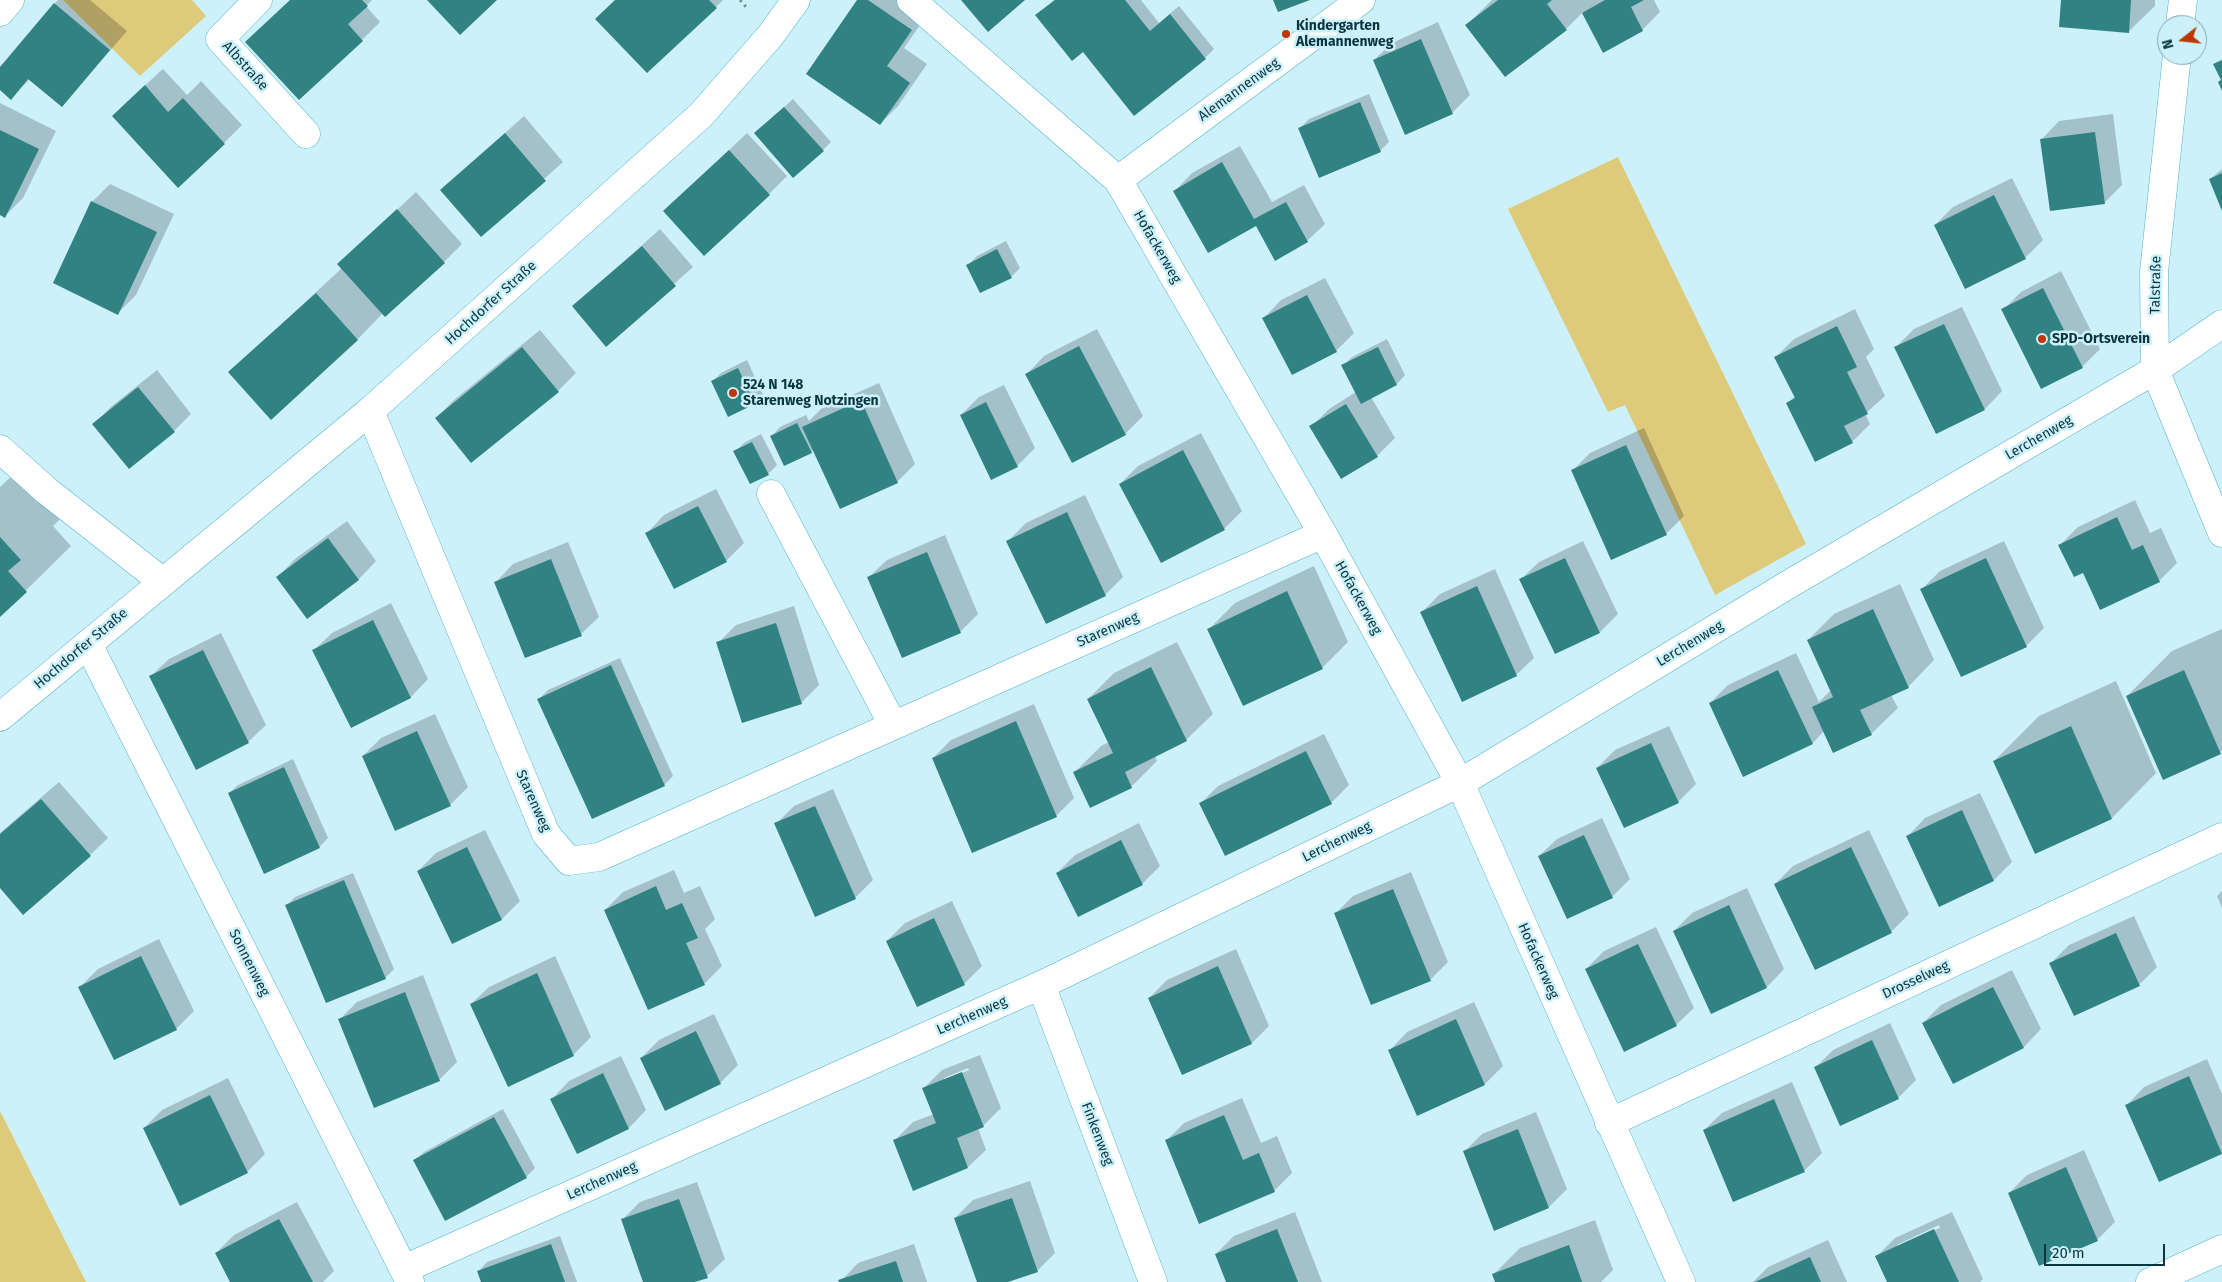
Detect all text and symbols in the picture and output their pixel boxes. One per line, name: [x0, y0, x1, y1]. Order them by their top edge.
north arrow: [2157, 15, 2207, 65]
place label: Kindergarten Alemannenweg: [1296, 18, 1393, 50]
marker: Kindergarten Alemannenweg: [1280, 28, 1292, 40]
text: N: [2159, 37, 2178, 51]
street label: Albstraße: [219, 38, 271, 94]
street label: Alemannenweg: [1195, 55, 1283, 125]
street label: Hofackerweg: [1129, 208, 1185, 286]
street label: Talstraße: [2147, 256, 2165, 314]
street label: Hochdorfer Straße: [442, 258, 540, 348]
place label: SPD-Ortsverein: [2052, 331, 2150, 347]
marker: SPD-Ortsverein: [2036, 333, 2048, 345]
place label: 524 N 148 Starenweg Notzingen: [743, 377, 879, 410]
marker: 524 N 148 Starenweg Notzingen: [727, 387, 739, 399]
street label: Lerchenweg: [2002, 412, 2076, 464]
street label: Hofackerweg: [1331, 558, 1385, 638]
street label: Hochdorfer Straße: [31, 605, 131, 693]
street label: Starenweg: [1074, 609, 1142, 651]
street label: Lerchenweg: [1654, 618, 1726, 670]
street label: Starenweg: [512, 767, 554, 835]
street label: Lerchenweg: [1300, 818, 1374, 866]
street label: Hofackerweg: [1514, 920, 1562, 1002]
street label: Sonnenweg: [225, 927, 273, 999]
street label: Drosselweg: [1880, 957, 1952, 1003]
street label: Lerchenweg: [934, 993, 1010, 1039]
street label: Finkenweg: [1077, 1100, 1117, 1168]
street label: Lerchenweg: [564, 1158, 640, 1204]
scale bar: [2047, 1234, 2168, 1266]
text: 20 m: [2052, 1244, 2085, 1262]

